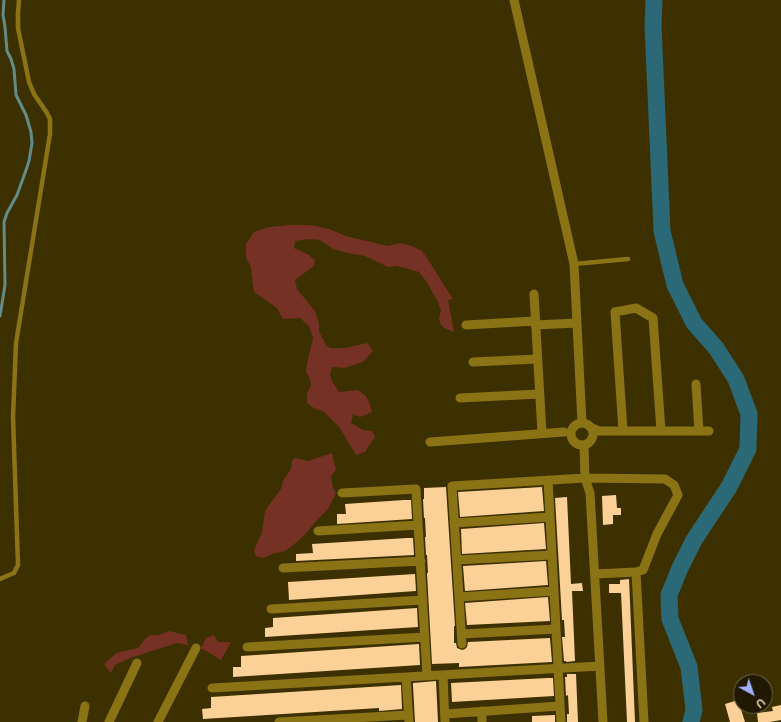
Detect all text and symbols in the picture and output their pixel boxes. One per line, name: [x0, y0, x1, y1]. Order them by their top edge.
north arrow: [733, 674, 773, 714]
text: U: [753, 695, 768, 710]

